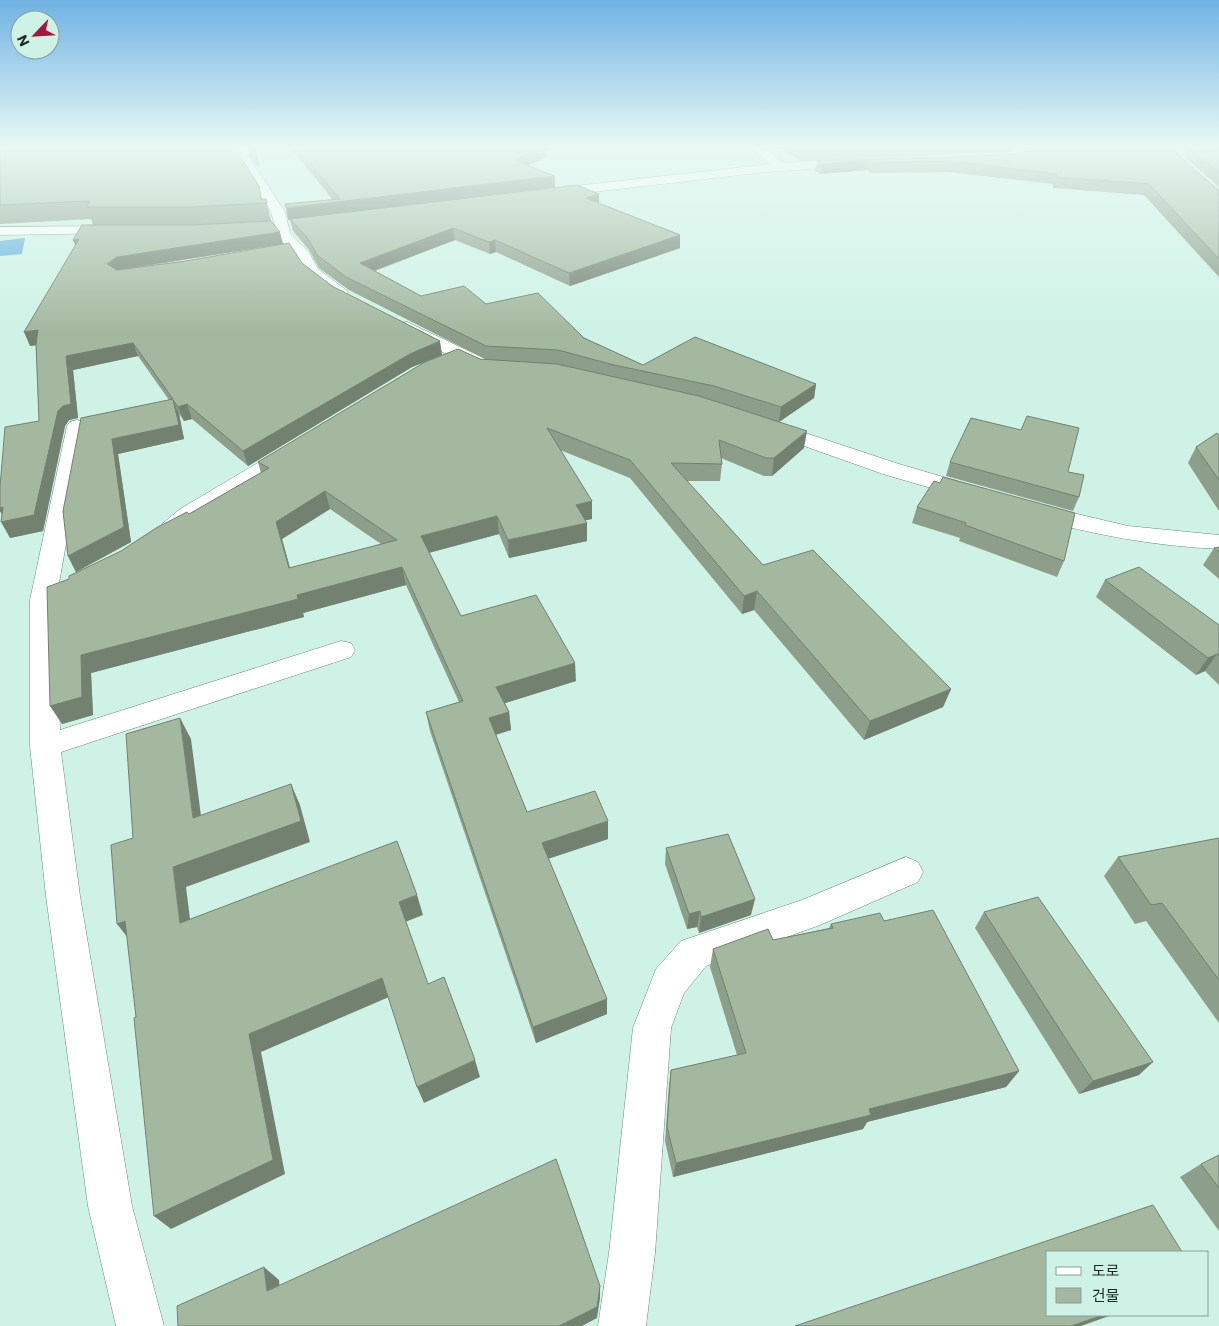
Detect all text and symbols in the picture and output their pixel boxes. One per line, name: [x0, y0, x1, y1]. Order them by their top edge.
north arrow: [10, 10, 60, 60]
text: N: [13, 32, 33, 49]
legend: [1046, 1251, 1209, 1316]
text: 도로: [1092, 1261, 1120, 1279]
text: 건물: [1092, 1286, 1120, 1304]

